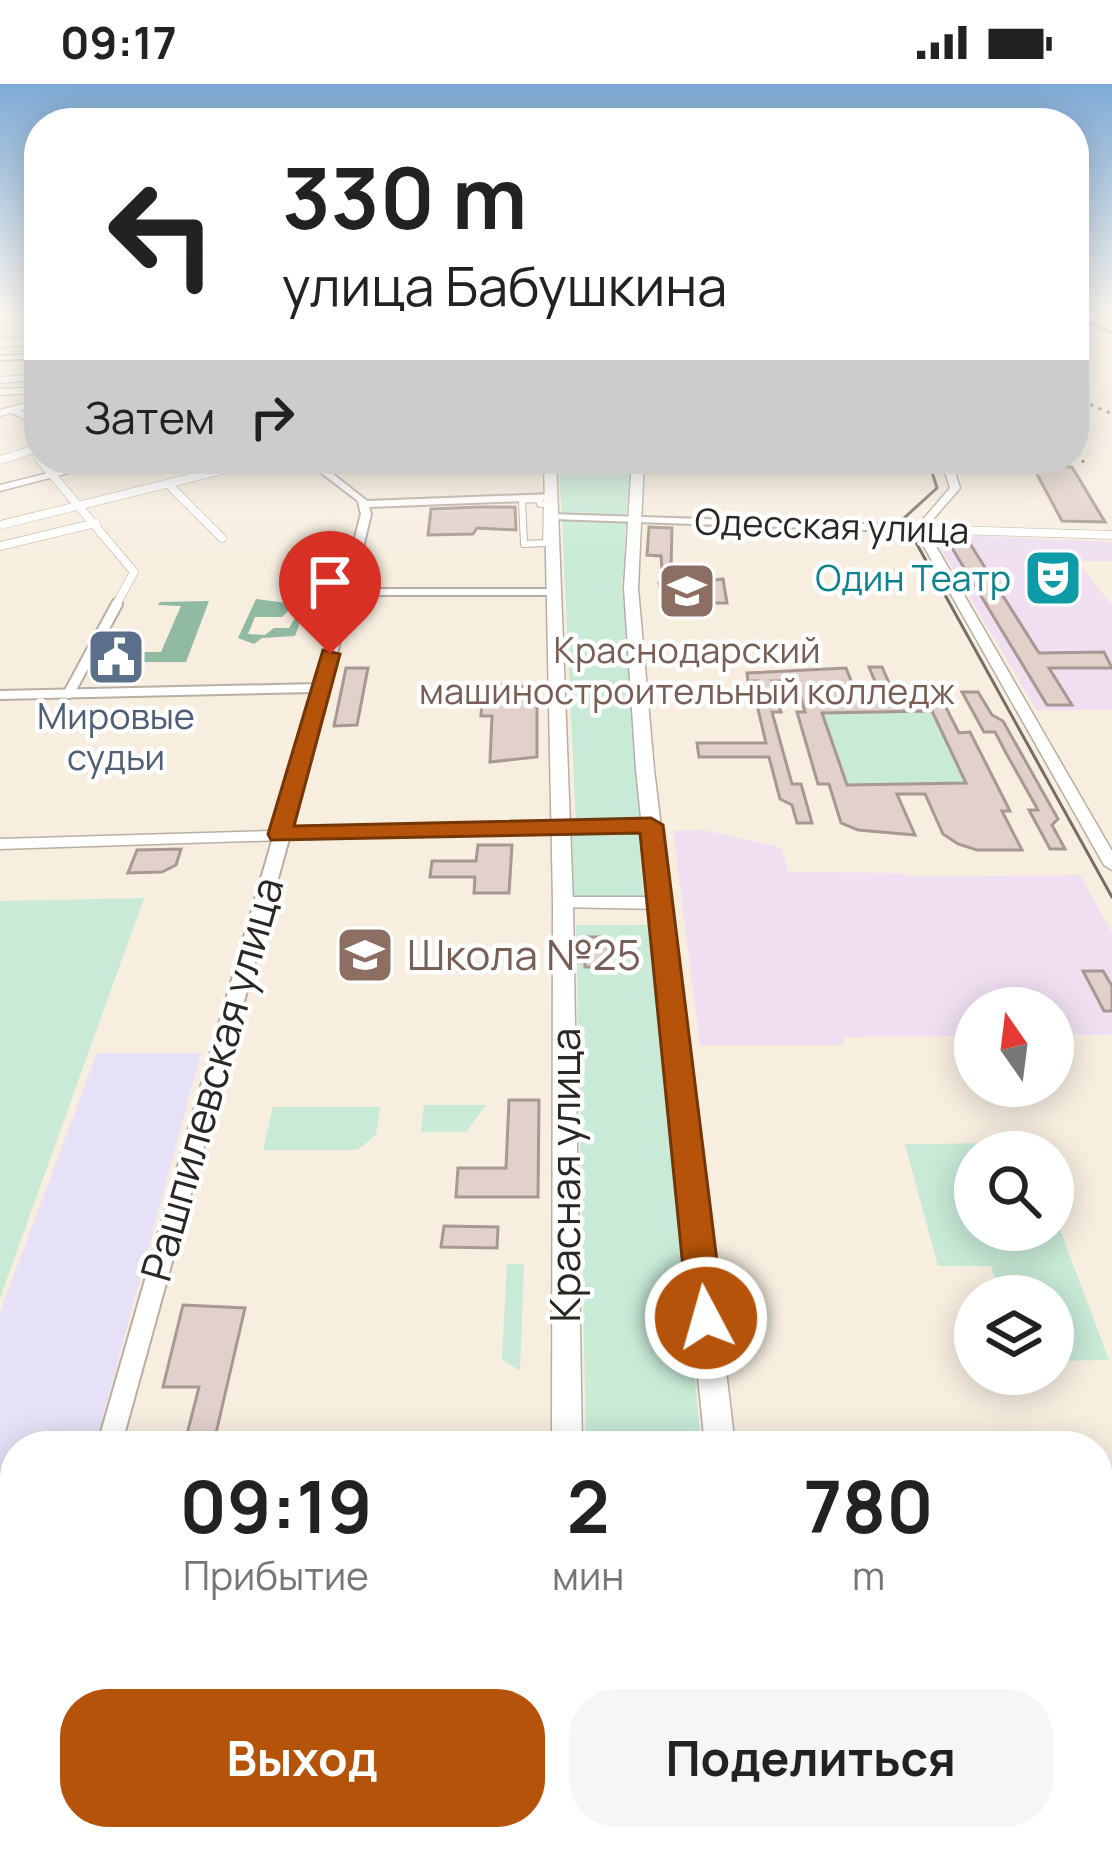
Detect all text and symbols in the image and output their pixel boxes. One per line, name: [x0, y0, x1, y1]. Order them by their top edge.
text: 09:17: [60, 11, 177, 73]
text: 330 m: [282, 139, 527, 254]
icon: left: [84, 156, 240, 312]
text: улица Бабушкина: [282, 248, 727, 322]
icon: right: [239, 384, 305, 450]
text: Затем: [84, 386, 215, 448]
street label: Одесская улица: [694, 496, 970, 555]
pin: [279, 531, 381, 654]
theatre icon: Один Театр: [1022, 547, 1084, 609]
icon: arrive: [297, 549, 363, 615]
place label: Один Театр: [815, 553, 1011, 602]
school or university icon: Краснодарский машиностроительный колледж: [656, 560, 718, 622]
place label: Краснодарский машиностроительный колледж: [419, 625, 955, 715]
public building icon: Мировые судьи: [85, 626, 147, 688]
place label: Мировые судьи: [37, 691, 195, 781]
street label: Рашпилевская улица: [126, 870, 296, 1287]
school or university icon: Школа №25: [334, 924, 396, 986]
place label: Школа №25: [407, 925, 641, 983]
north arrow: [954, 987, 1074, 1107]
map controls: [954, 987, 1074, 1395]
street label: Красная улица: [535, 1028, 593, 1322]
button: search: [954, 1131, 1074, 1251]
position arrow: [643, 1255, 769, 1381]
button: layers: [954, 1275, 1074, 1395]
text: 09:19: [179, 1456, 373, 1555]
text: 2: [567, 1456, 610, 1555]
text: 780: [804, 1456, 934, 1555]
text: Прибытие: [183, 1548, 369, 1602]
text: мин: [552, 1548, 624, 1602]
text: m: [852, 1548, 885, 1602]
button: Выход: [60, 1689, 545, 1827]
button: Поделиться: [569, 1689, 1053, 1827]

